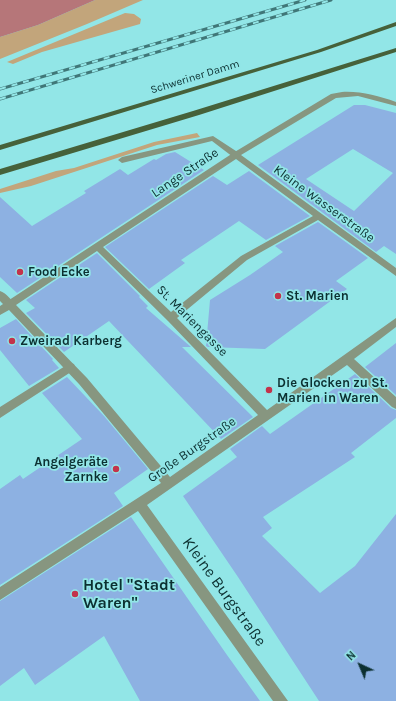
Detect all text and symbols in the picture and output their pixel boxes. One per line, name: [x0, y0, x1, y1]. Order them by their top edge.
street label: Schweriner Damm: [149, 57, 241, 97]
street label: Lange Straße: [149, 145, 221, 201]
street label: Kleine Wasserstraße: [270, 162, 378, 246]
place label: Food Ecke: [28, 264, 90, 280]
marker: Food Ecke: [15, 267, 25, 277]
street label: St. Mariengasse: [153, 282, 231, 360]
place label: St. Marien: [286, 288, 349, 304]
marker: St. Marien: [273, 291, 283, 301]
place label: Zweirad Karberg: [20, 333, 122, 349]
marker: Zweirad Karberg: [7, 336, 17, 346]
place label: Die Glocken zu St. Marien in Waren: [277, 375, 387, 406]
marker: Die Glocken zu St. Marien in Waren: [264, 385, 274, 395]
street label: Große Burgstraße: [145, 414, 239, 486]
place label: Angelgeräte Zarnke: [34, 454, 108, 485]
marker: Angelgeräte Zarnke: [111, 464, 121, 474]
street label: Kleine Burgstraße: [178, 534, 270, 650]
place label: Hotel "Stadt Waren": [83, 575, 175, 613]
marker: Hotel "Stadt Waren": [70, 589, 80, 599]
north arrow: [340, 645, 380, 685]
text: N: [344, 649, 359, 663]

